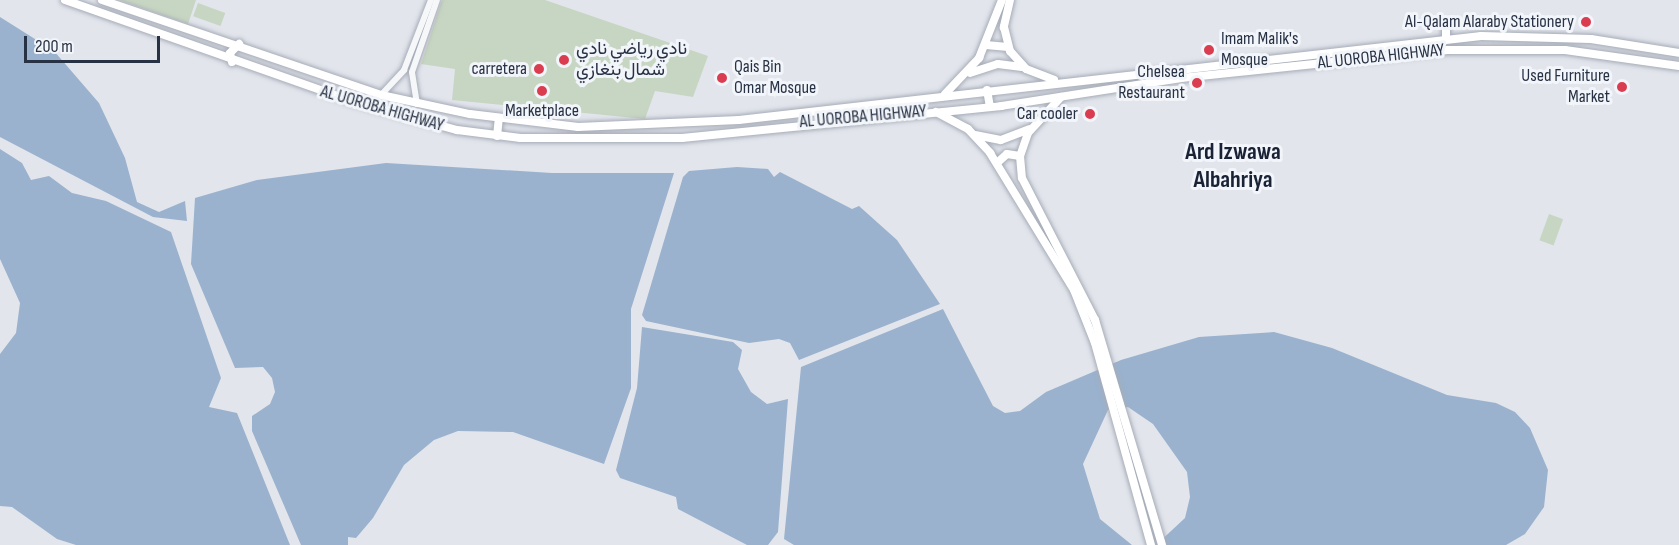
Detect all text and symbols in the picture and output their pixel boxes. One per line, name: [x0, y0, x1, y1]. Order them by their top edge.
place label: Al-Qalam Alaraby Stationery: [1405, 11, 1574, 33]
marker: Al-Qalam Alaraby Stationery: [1579, 15, 1593, 29]
scale bar: [27, 24, 164, 62]
place label: Imam Malik's Mosque: [1221, 29, 1298, 72]
text: 200 m: [35, 36, 73, 57]
place label: نادي رياضي نادي شمال بنغازي: [576, 39, 687, 82]
street label: AL UOROBA HIGHWAY: [1317, 40, 1445, 74]
marker: Imam Malik's Mosque: [1202, 43, 1216, 57]
marker: نادي رياضي نادي شمال بنغازي: [557, 53, 571, 67]
place label: Qais Bin Omar Mosque: [734, 57, 816, 100]
place label: carretera: [471, 58, 527, 80]
marker: carretera: [532, 62, 546, 76]
place label: Chelsea Restaurant: [1118, 62, 1185, 104]
place label: Used Furniture Market: [1521, 66, 1610, 109]
marker: Qais Bin Omar Mosque: [715, 71, 729, 85]
marker: Chelsea Restaurant: [1190, 76, 1204, 90]
marker: Used Furniture Market: [1615, 80, 1629, 94]
street label: AL UOROBA HIGHWAY: [318, 81, 446, 137]
marker: Marketplace: [535, 84, 549, 98]
place label: Marketplace: [505, 100, 579, 122]
street label: AL UOROBA HIGHWAY: [799, 101, 927, 133]
place label: Car cooler: [1017, 103, 1078, 125]
marker: Car cooler: [1083, 107, 1097, 121]
district label: Ard Izwawa Albahriya: [1185, 138, 1281, 194]

